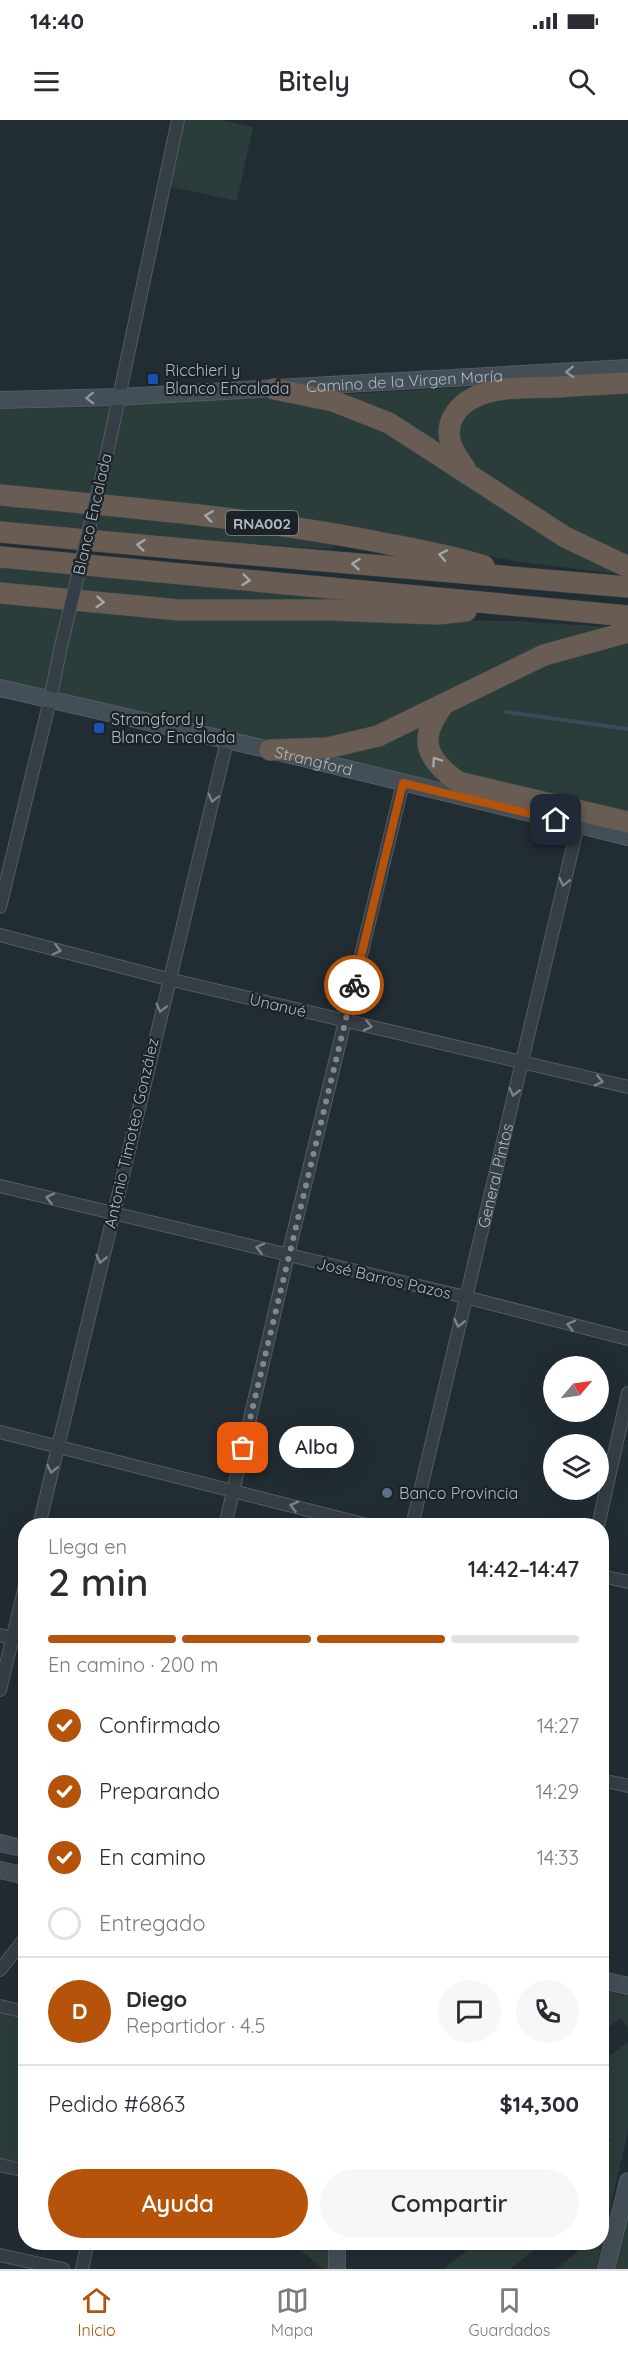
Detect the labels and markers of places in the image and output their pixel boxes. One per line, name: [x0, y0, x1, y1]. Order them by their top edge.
place label: Ricchieri y Blanco Encalada: [165, 360, 289, 398]
marker: Ricchieri y Blanco Encalada: [146, 372, 160, 386]
place label: Strangford y Blanco Encalada: [111, 709, 235, 747]
marker: Strangford y Blanco Encalada: [92, 721, 106, 735]
pin: [530, 794, 581, 845]
pin: [217, 1422, 268, 1473]
callout: Alba: [279, 1427, 354, 1469]
place label: Banco Provincia: [399, 1483, 518, 1503]
marker: Banco Provincia: [380, 1486, 394, 1500]

